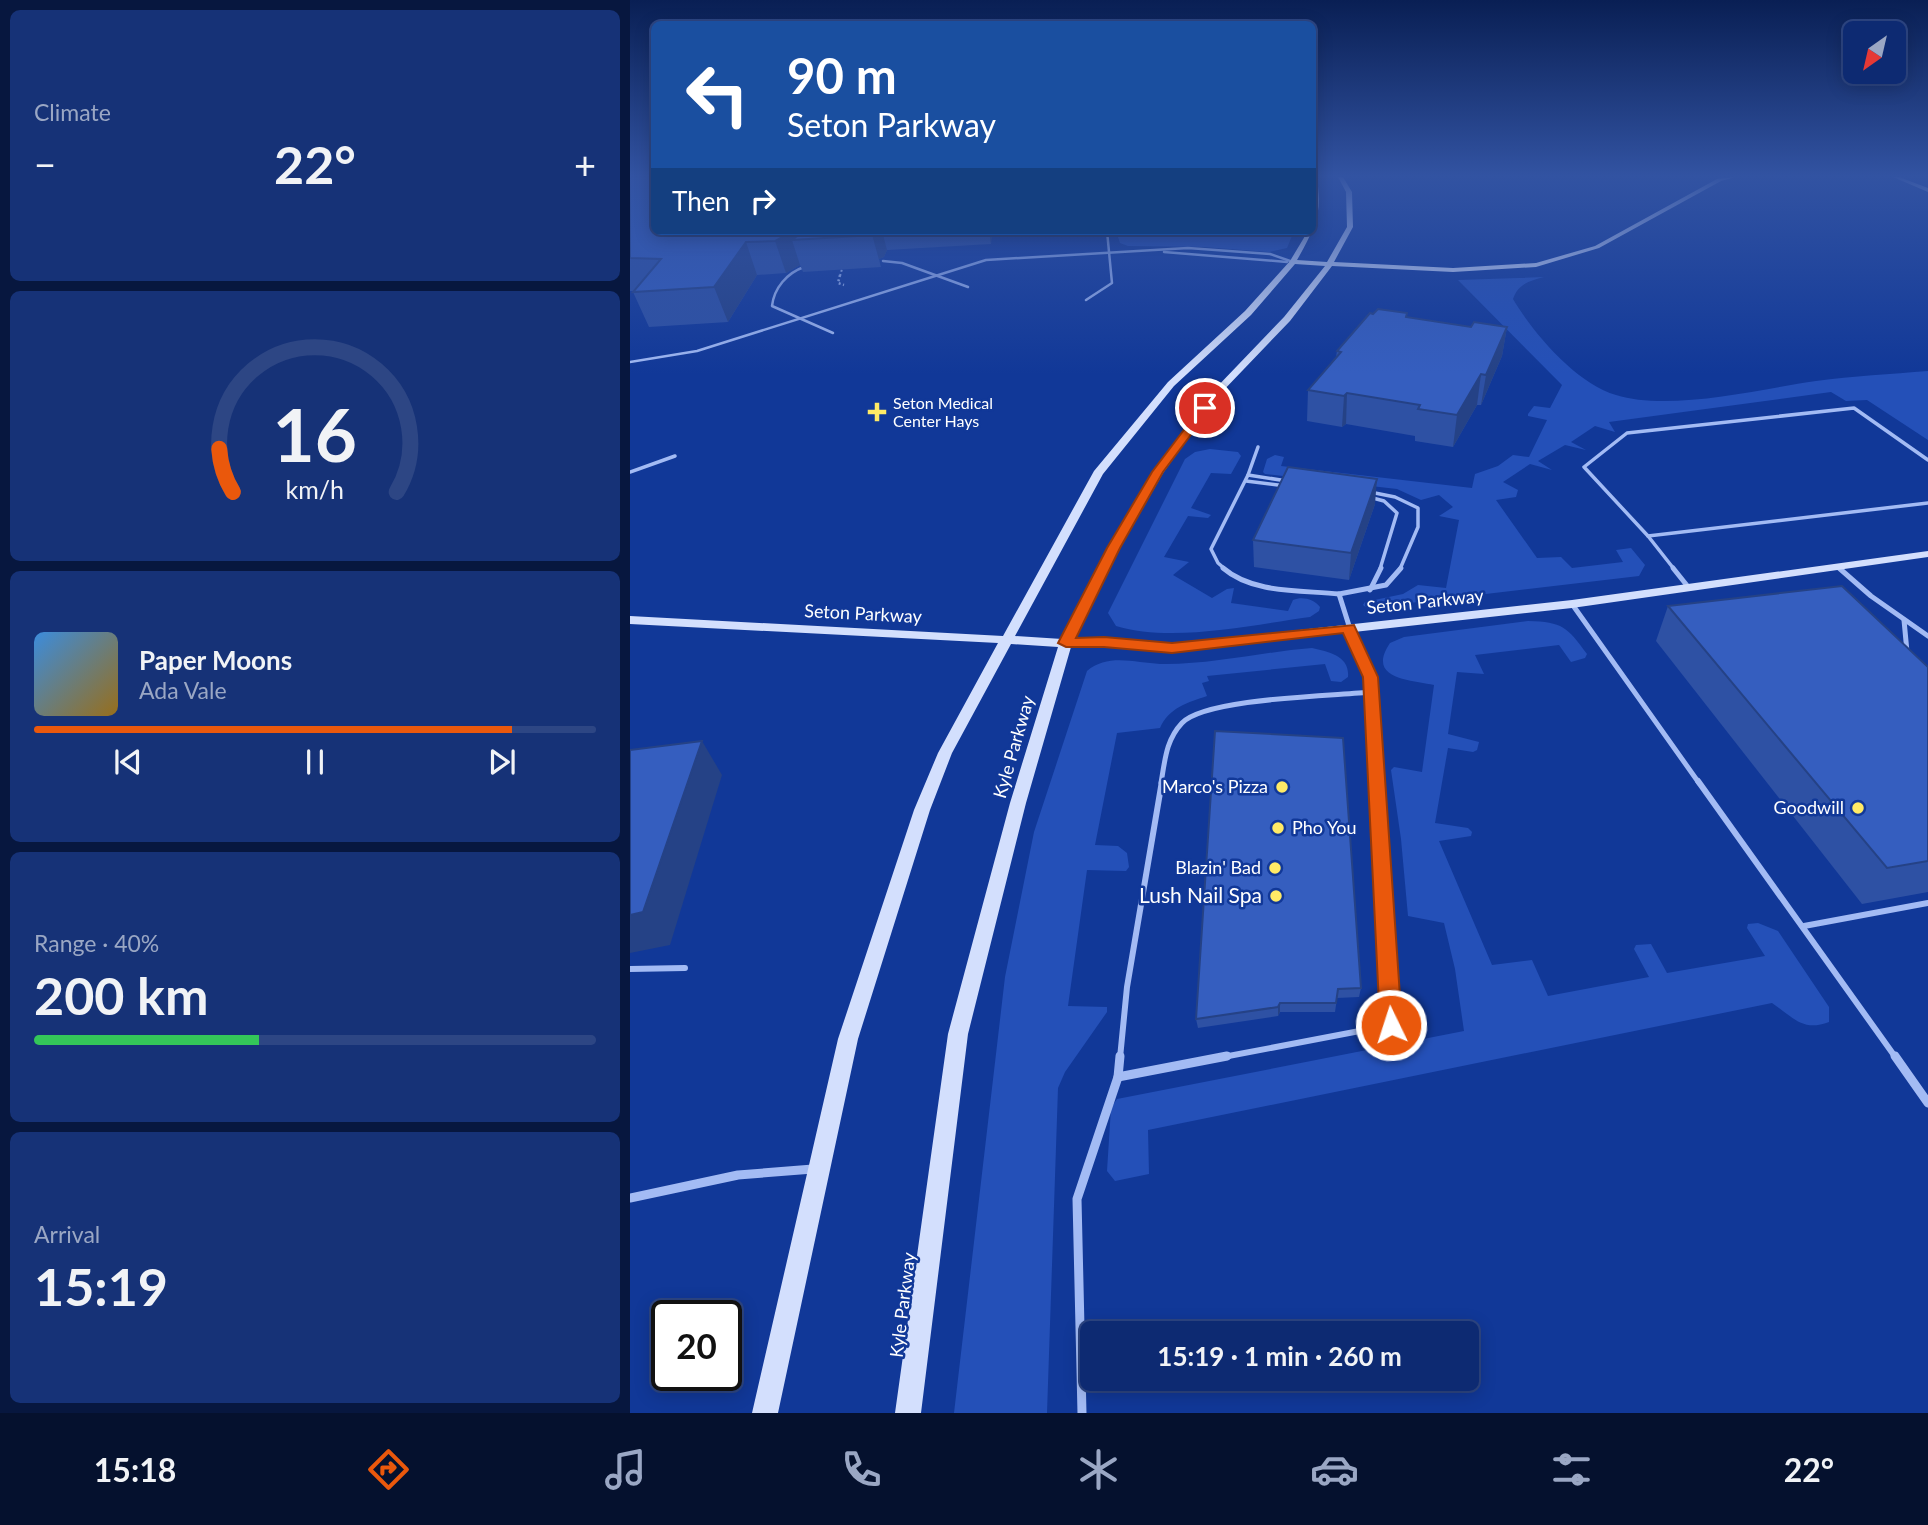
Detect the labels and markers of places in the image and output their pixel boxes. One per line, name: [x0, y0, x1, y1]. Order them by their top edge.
pin: [1175, 378, 1235, 438]
place label: Seton Medical Center Hays: [893, 393, 993, 430]
marker: Seton Medical Center Hays: [867, 402, 887, 422]
place label: Marco's Pizza: [1162, 775, 1268, 797]
marker: Marco's Pizza: [1274, 779, 1290, 795]
place label: Goodwill: [1774, 796, 1844, 818]
marker: Goodwill: [1850, 800, 1866, 816]
place label: Pho You: [1292, 816, 1356, 838]
marker: Pho You: [1270, 820, 1286, 836]
place label: Blazin' Bad: [1175, 856, 1261, 878]
marker: Blazin' Bad: [1267, 860, 1283, 876]
place label: Lush Nail Spa: [1139, 882, 1262, 907]
marker: Lush Nail Spa: [1268, 888, 1284, 904]

